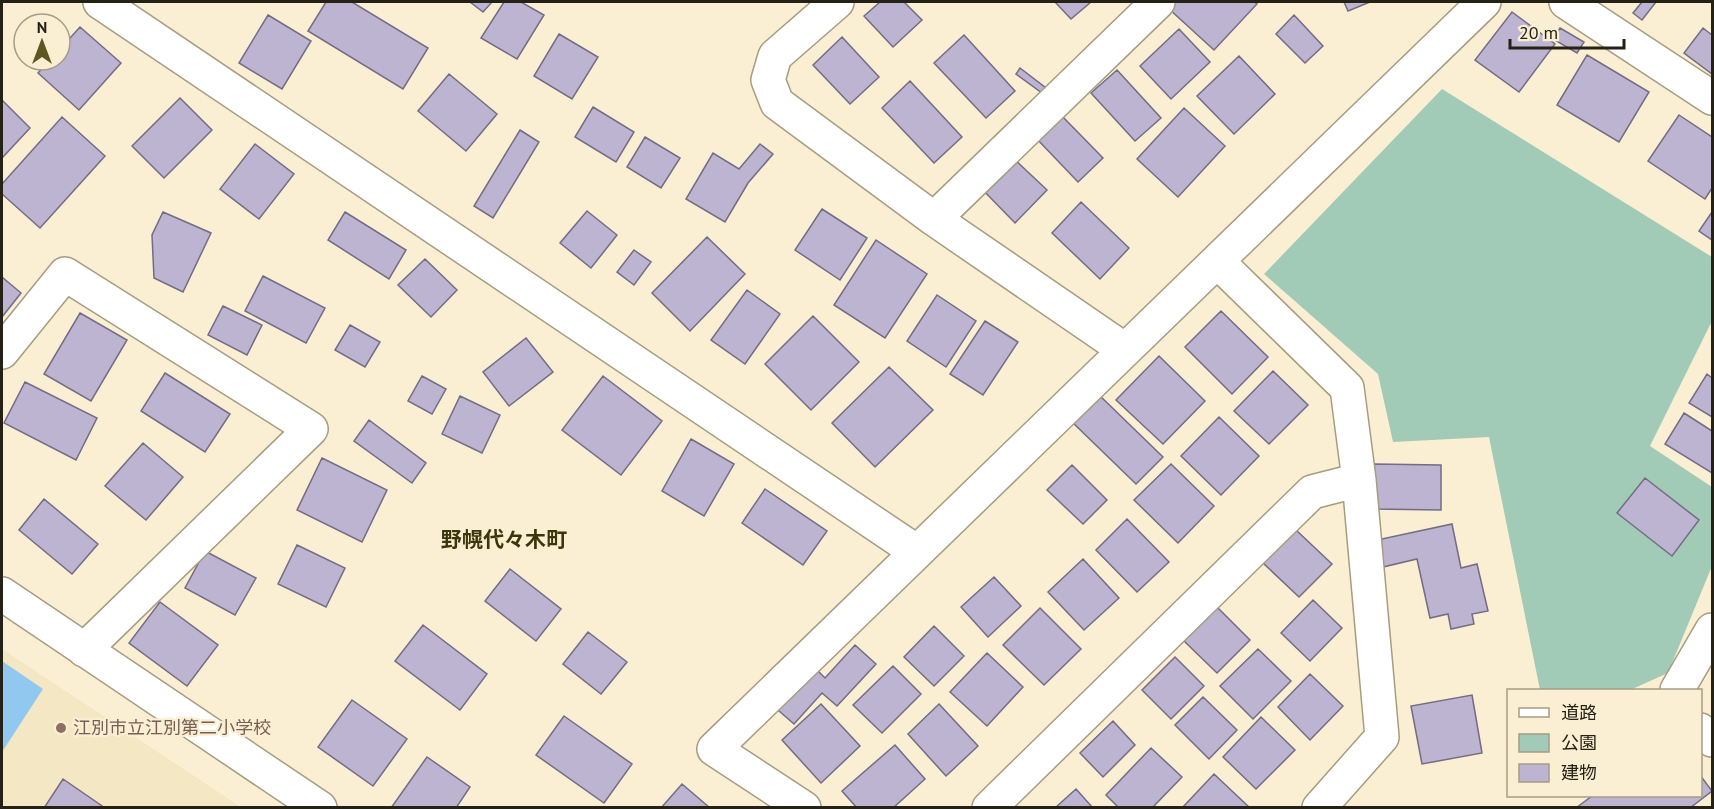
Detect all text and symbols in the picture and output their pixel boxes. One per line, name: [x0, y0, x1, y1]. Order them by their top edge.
north arrow: [12, 12, 72, 72]
scale bar: [1510, 12, 1624, 50]
text: N: [37, 17, 47, 37]
text: 20 m: [1519, 21, 1558, 44]
district label: 野幌代々木町: [441, 526, 567, 553]
legend: [1507, 689, 1702, 797]
text: 道路: [1561, 701, 1597, 724]
place label: 江別市立江別第二小学校: [73, 716, 271, 739]
marker: 江別市立江別第二小学校: [54, 721, 68, 735]
text: 公園: [1561, 731, 1597, 754]
text: 建物: [1561, 761, 1597, 784]

